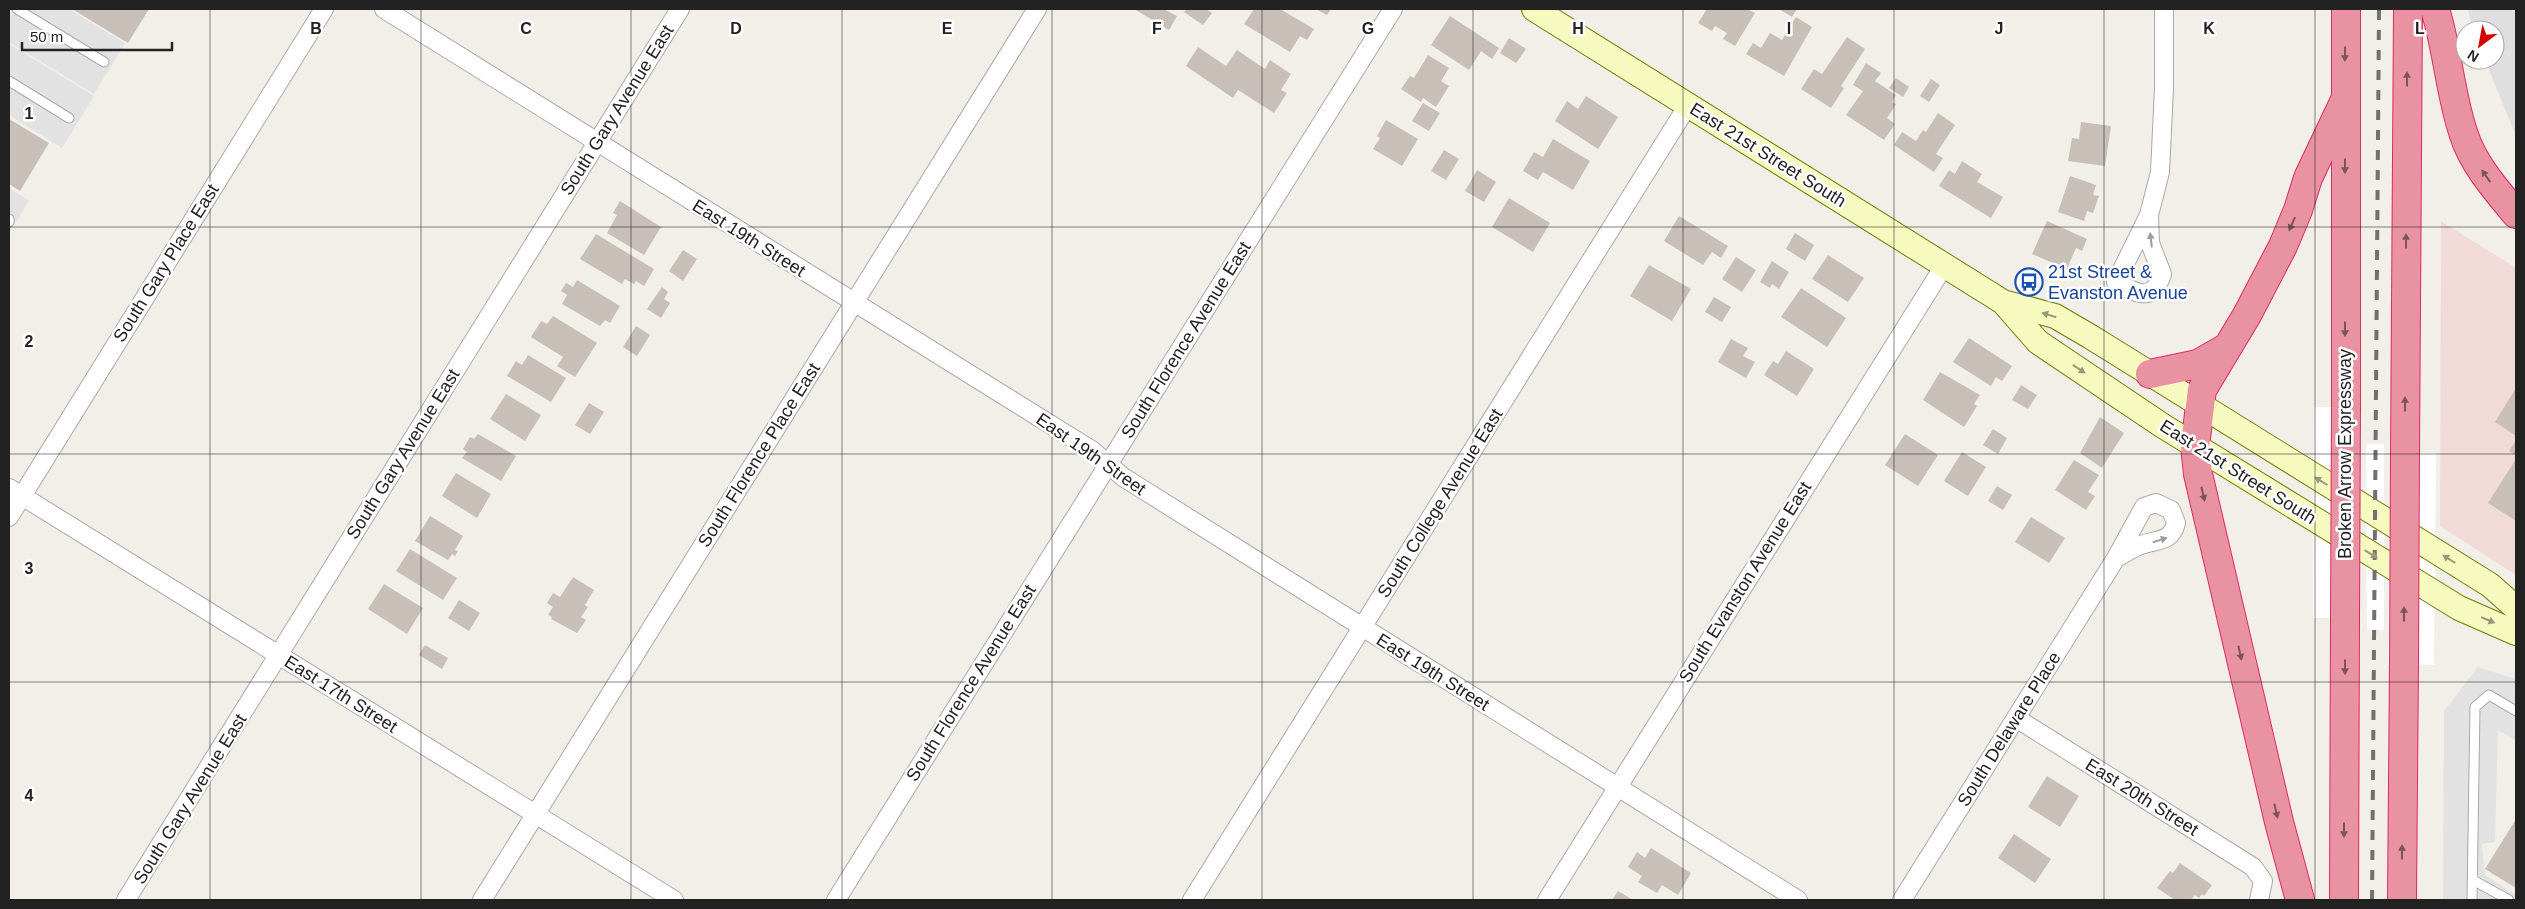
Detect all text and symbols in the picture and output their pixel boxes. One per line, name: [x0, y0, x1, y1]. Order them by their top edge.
scale bar: [22, 20, 172, 52]
text: B: [310, 20, 322, 37]
text: C: [520, 20, 532, 37]
text: D: [730, 20, 742, 37]
text: E: [942, 20, 953, 37]
text: F: [1152, 20, 1162, 37]
text: G: [1362, 20, 1374, 37]
text: H: [1572, 20, 1584, 37]
text: I: [1787, 20, 1791, 37]
text: J: [1995, 20, 2003, 37]
text: K: [2203, 20, 2215, 37]
text: L: [2415, 20, 2425, 37]
north arrow: [2455, 20, 2505, 70]
street label: South Gary Avenue East: [556, 21, 678, 199]
text: 50 m: [30, 28, 63, 45]
one-way arrow: [2341, 47, 2349, 63]
text: N: [2465, 47, 2482, 65]
one-way arrow: [2403, 71, 2411, 87]
street label: East 21st Street South: [1686, 99, 1850, 211]
text: 1: [25, 105, 34, 122]
one-way arrow: [2341, 159, 2349, 175]
one-way arrow: [2481, 169, 2491, 183]
street label: South Gary Place East: [109, 180, 223, 346]
street label: East 19th Street: [689, 195, 809, 281]
one-way arrow: [2288, 217, 2296, 231]
one-way arrow: [2147, 232, 2155, 248]
one-way arrow: [2402, 233, 2410, 249]
street label: South Florence Avenue East: [1117, 238, 1255, 442]
place label: 21st Street & Evanston Avenue: [2048, 262, 2188, 303]
bus stop icon: 21st Street & Evanston Avenue: [2014, 267, 2044, 297]
one-way arrow: [2041, 311, 2056, 319]
one-way arrow: [2341, 321, 2349, 337]
text: 2: [25, 333, 34, 350]
street label: Broken Arrow Expressway: [2335, 349, 2355, 559]
street label: South Florence Place East: [694, 359, 824, 551]
one-way arrow: [2072, 364, 2086, 374]
street label: South Gary Avenue East: [342, 365, 464, 543]
one-way arrow: [2401, 396, 2409, 412]
street label: South College Avenue East: [1374, 405, 1506, 601]
street label: East 19th Street: [1032, 409, 1150, 499]
street label: East 21st Street South: [2156, 416, 2320, 528]
one-way arrow: [2315, 476, 2328, 485]
street label: South Evanston Avenue East: [1675, 478, 1815, 686]
one-way arrow: [2199, 487, 2207, 502]
one-way arrow: [2153, 535, 2168, 543]
one-way arrow: [2365, 549, 2378, 559]
one-way arrow: [2442, 555, 2455, 564]
text: 3: [25, 560, 34, 577]
street label: South Florence Avenue East: [902, 581, 1040, 785]
one-way arrow: [2400, 606, 2408, 622]
one-way arrow: [2481, 617, 2495, 625]
street label: East 19th Street: [1373, 629, 1493, 715]
one-way arrow: [2236, 645, 2244, 660]
street label: South Delaware Place: [1953, 648, 2065, 810]
street label: East 17th Street: [281, 651, 401, 737]
one-way arrow: [2341, 659, 2349, 675]
street label: South Gary Avenue East: [129, 710, 251, 888]
street label: East 20th Street: [2082, 754, 2202, 840]
text: 4: [25, 787, 34, 804]
one-way arrow: [2272, 803, 2280, 819]
one-way arrow: [2340, 822, 2348, 838]
one-way arrow: [2398, 843, 2406, 859]

